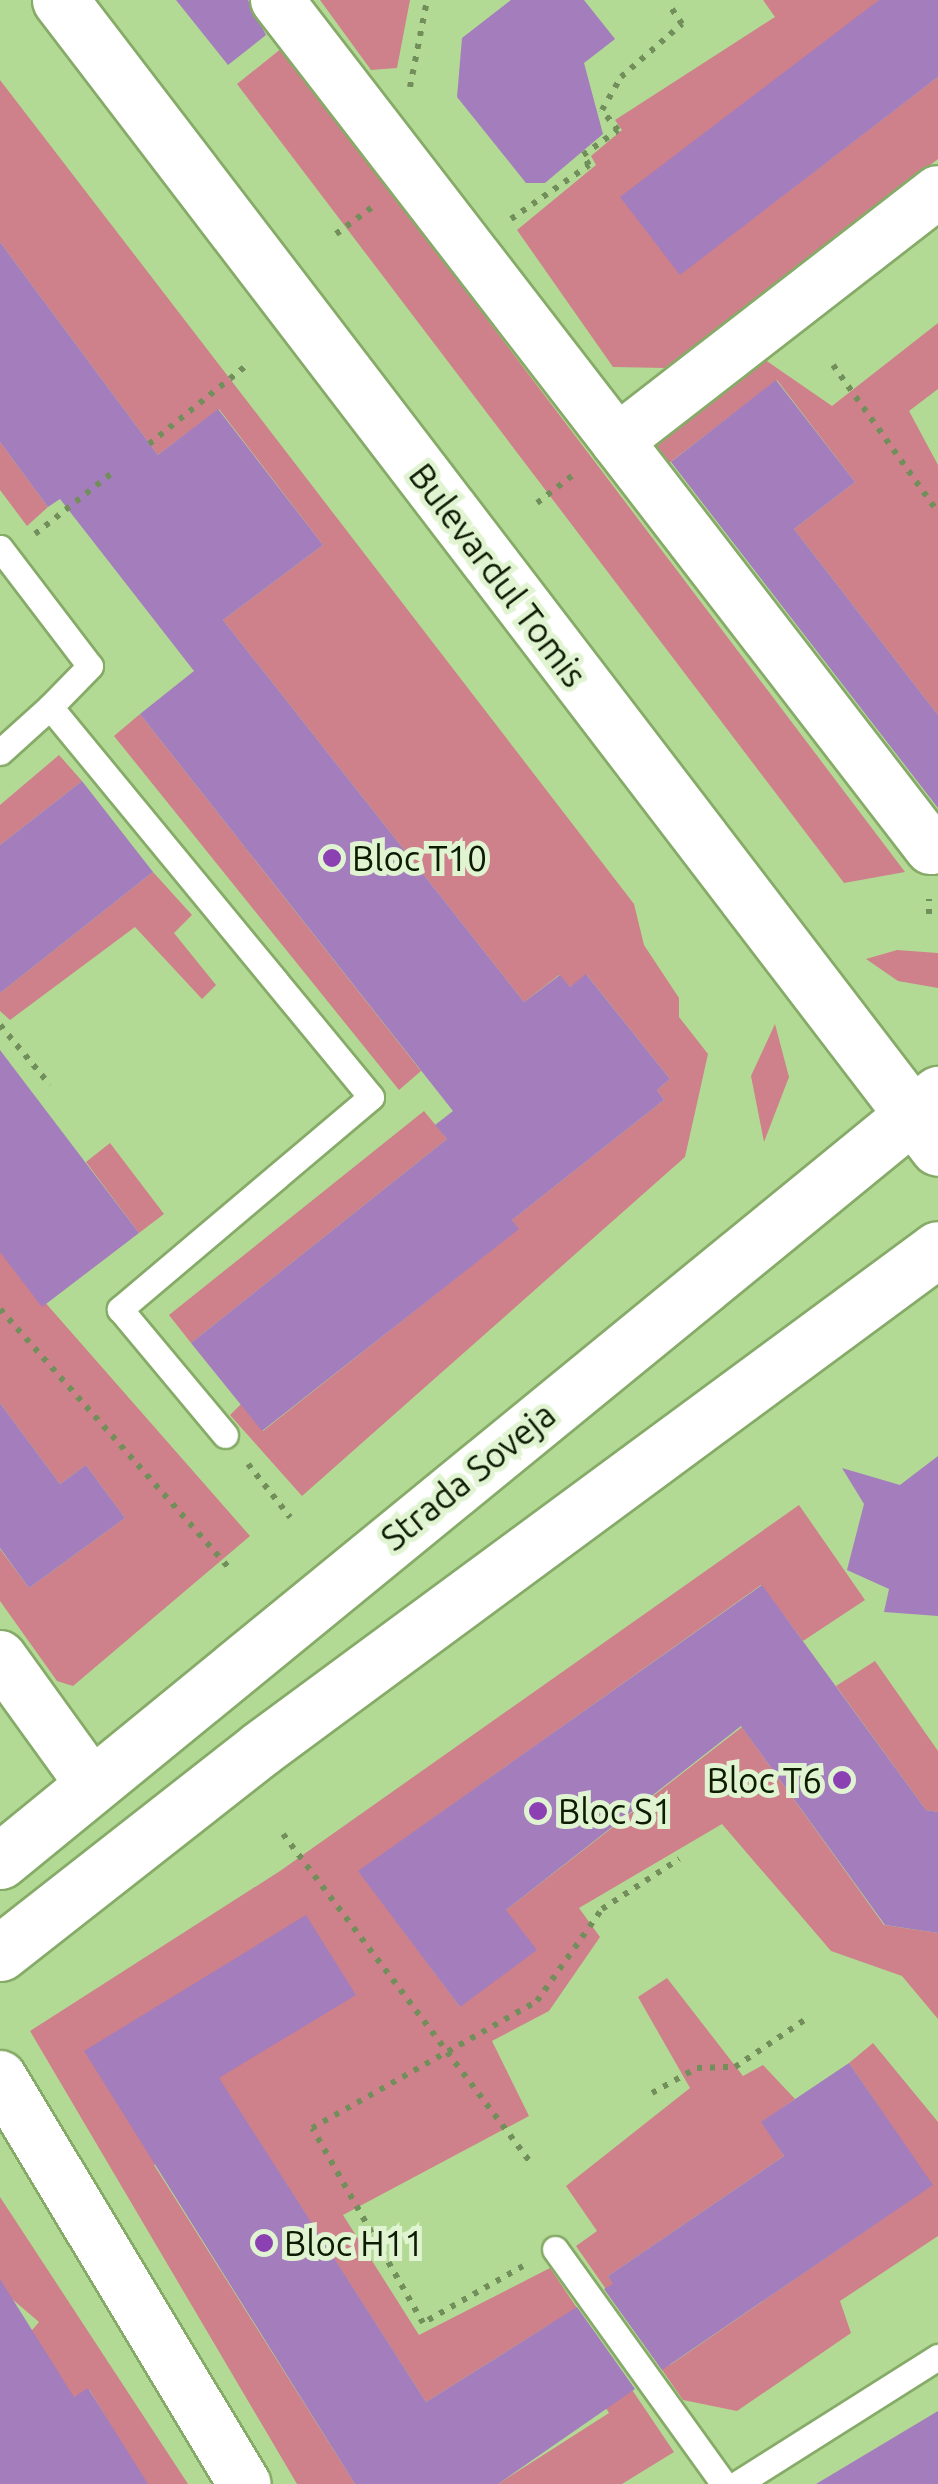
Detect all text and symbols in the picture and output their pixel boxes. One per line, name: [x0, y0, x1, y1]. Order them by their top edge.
street label: Bulevardul Tomis: [400, 455, 596, 695]
place label: Bloc T10: [352, 837, 487, 879]
marker: Bloc T10: [321, 847, 343, 869]
street label: Strada Soveja: [373, 1393, 563, 1559]
place label: Bloc T6: [707, 1759, 822, 1801]
marker: Bloc T6: [831, 1769, 853, 1791]
place label: Bloc S1: [558, 1790, 672, 1832]
marker: Bloc S1: [527, 1800, 549, 1822]
place label: Bloc H11: [284, 2222, 424, 2264]
marker: Bloc H11: [253, 2232, 275, 2254]

